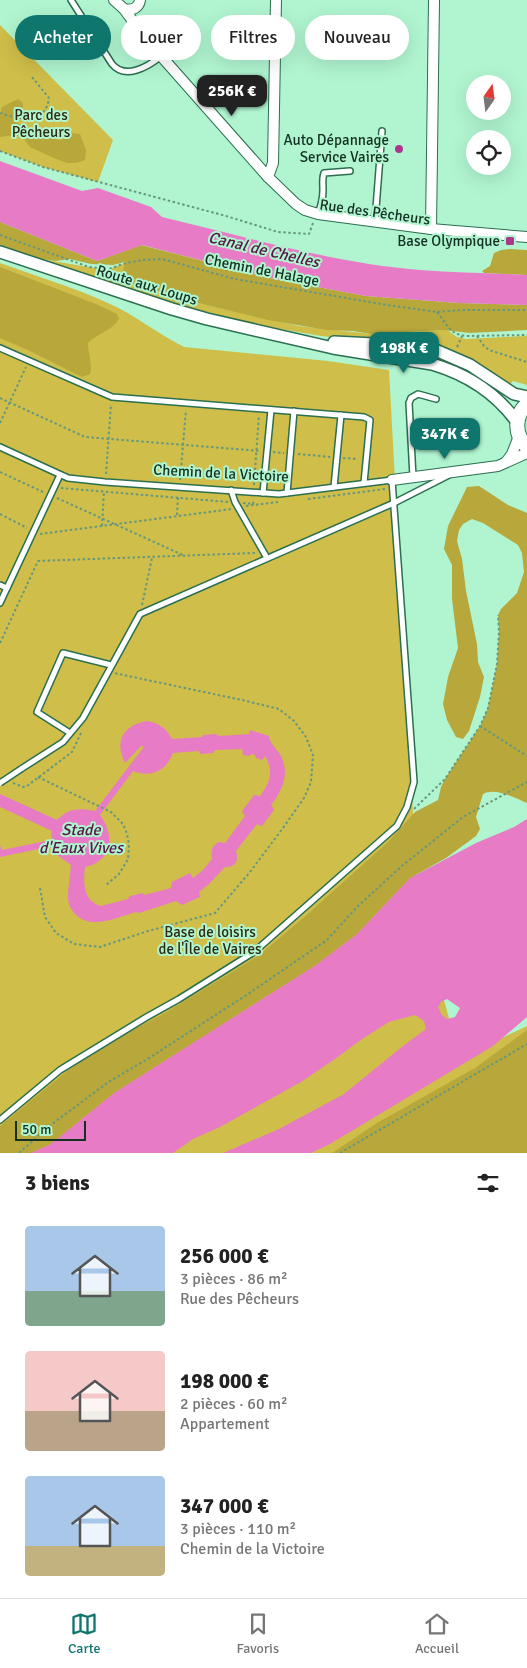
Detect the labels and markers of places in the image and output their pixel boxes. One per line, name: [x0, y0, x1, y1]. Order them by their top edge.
pin: 256K €: [191, 74, 273, 117]
place label: Auto Dépannage Service Vaires: [283, 131, 389, 166]
marker: Auto Dépannage Service Vaires: [393, 143, 405, 155]
place label: Base Olympique: [397, 232, 500, 250]
marker: Base Olympique: [504, 235, 516, 247]
pin: 198K €: [363, 332, 445, 374]
pin: 347K €: [404, 418, 486, 460]

